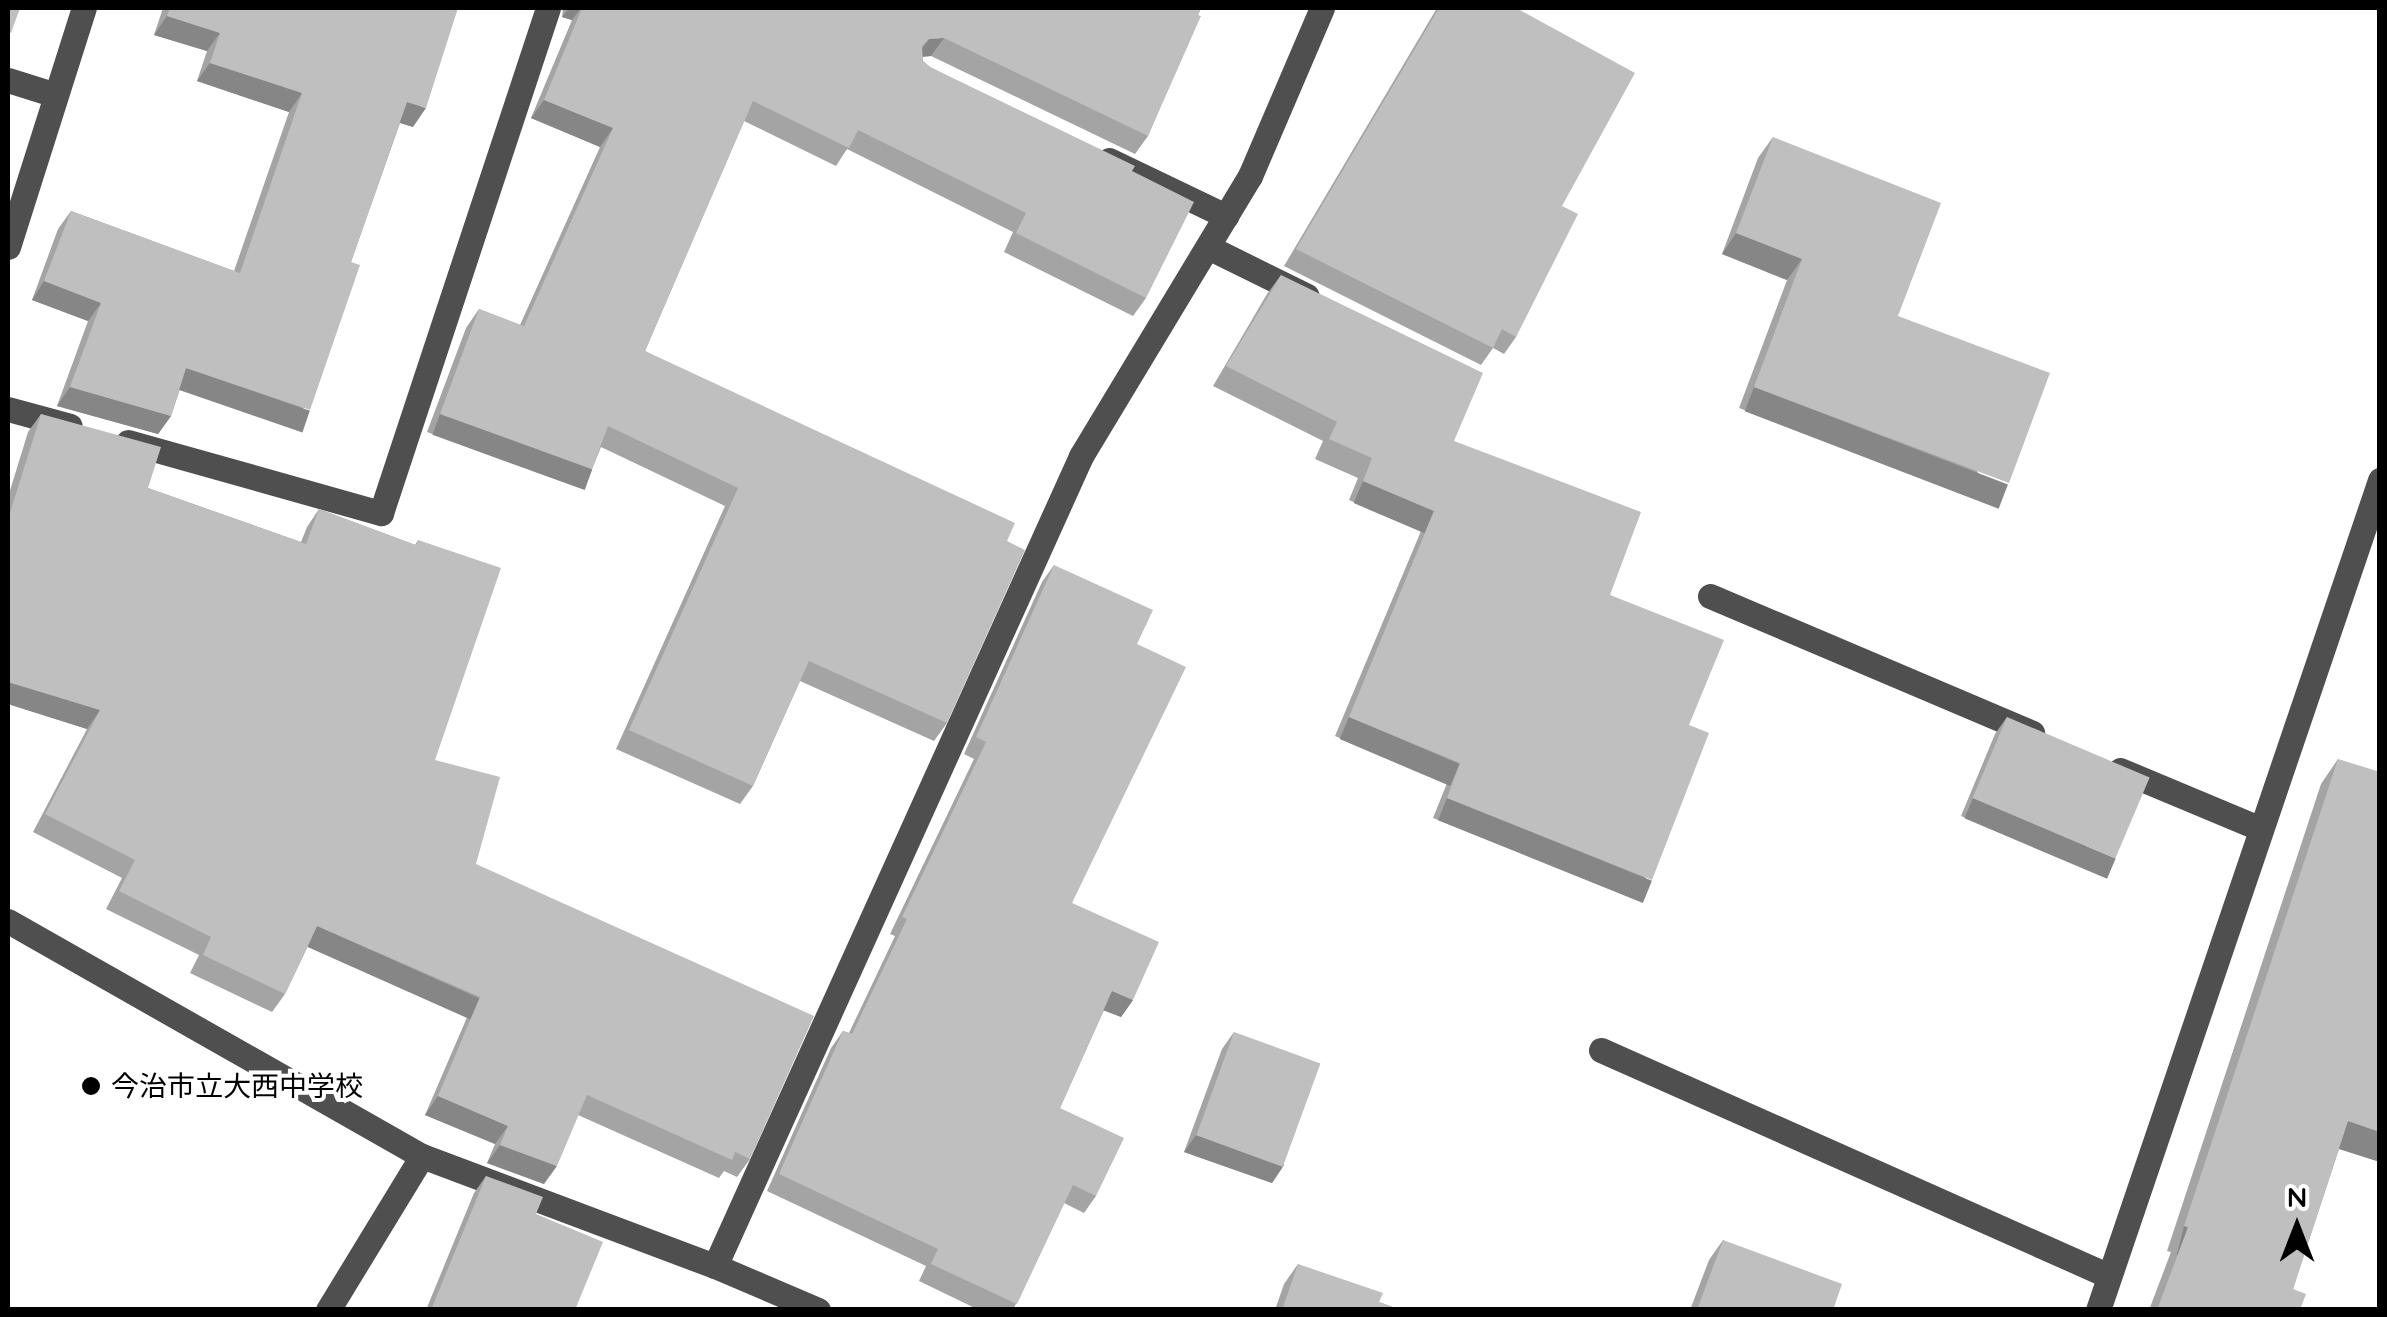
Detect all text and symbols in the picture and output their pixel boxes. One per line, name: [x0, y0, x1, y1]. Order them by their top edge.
place label: 今治市立大西中学校: [111, 1069, 363, 1103]
marker: 今治市立大西中学校: [80, 1075, 102, 1097]
north arrow: [2247, 1177, 2347, 1277]
text: N: [2287, 1179, 2307, 1214]

